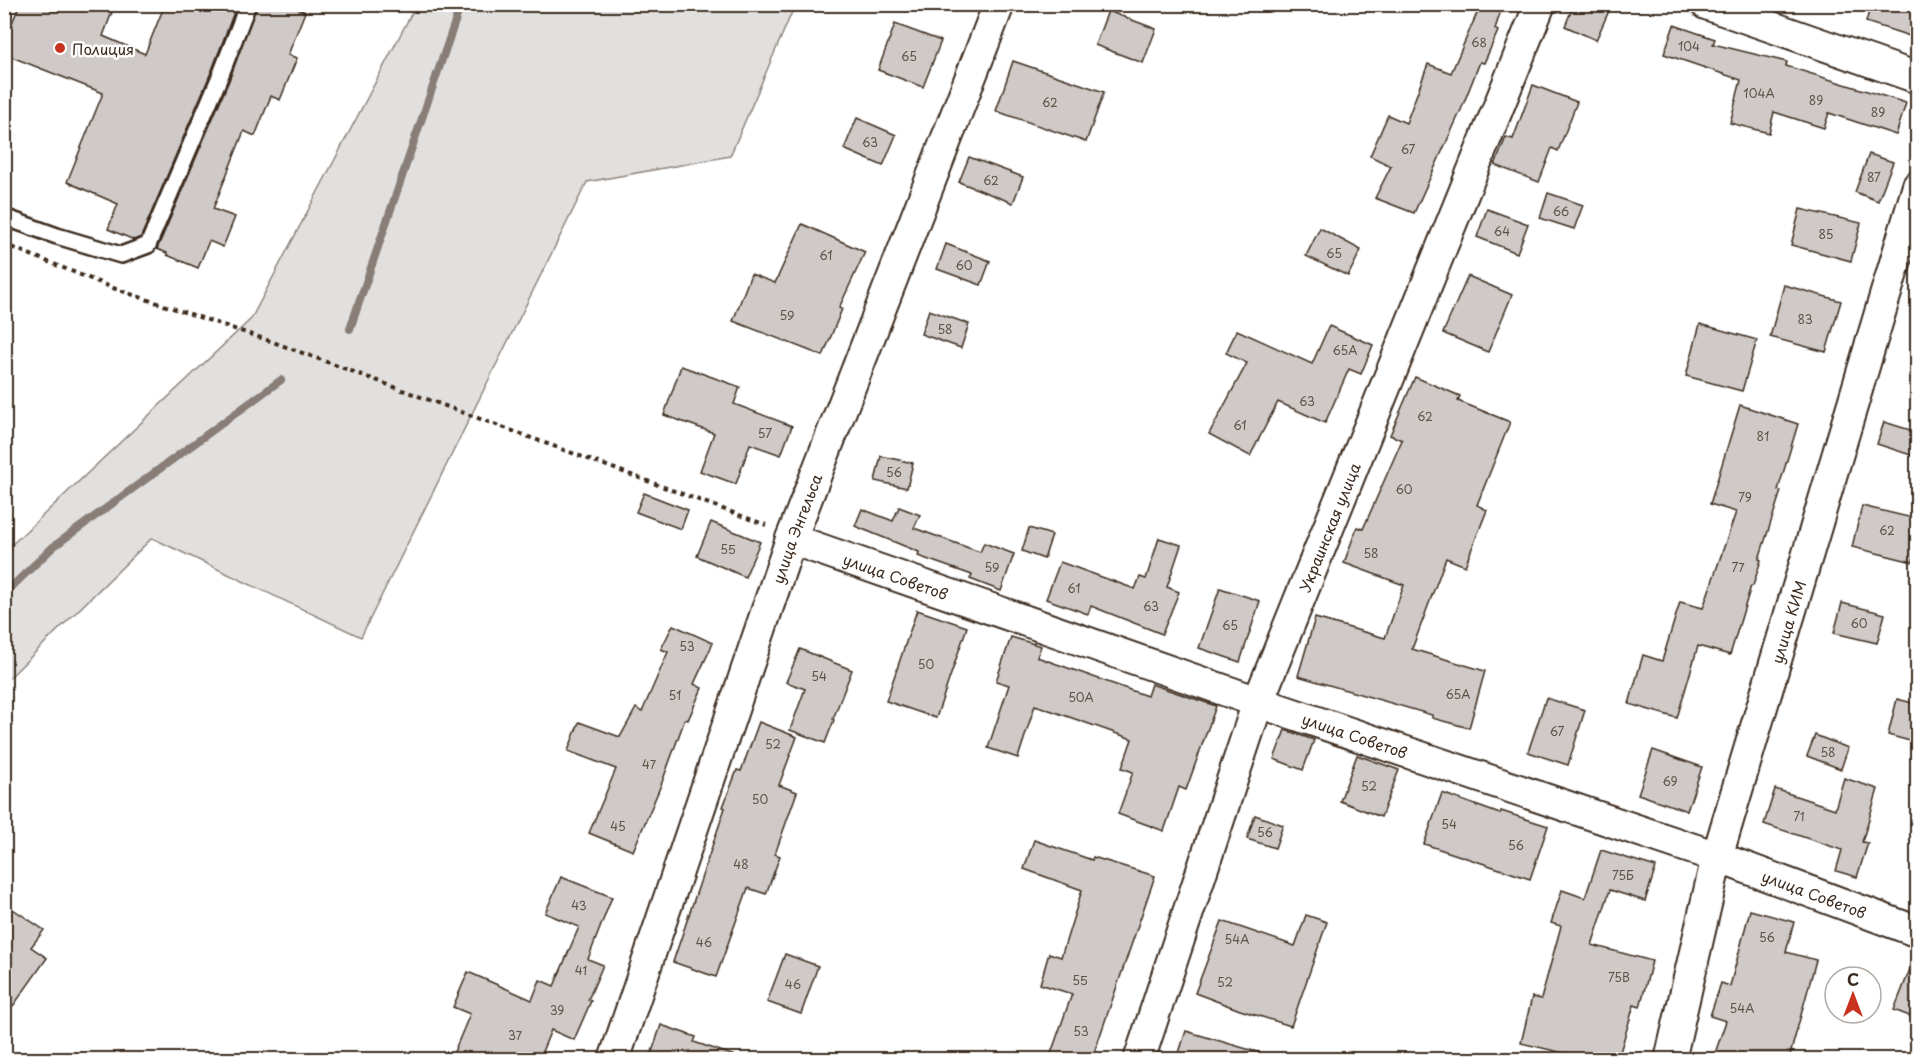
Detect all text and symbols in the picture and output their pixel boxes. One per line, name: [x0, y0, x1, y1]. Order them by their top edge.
house number: 68: [1471, 33, 1487, 51]
place label: Полиция: [72, 37, 134, 60]
house number: 104: [1678, 37, 1700, 55]
marker: Полиция: [53, 41, 67, 55]
house number: 65: [901, 47, 917, 65]
house number: 104А: [1743, 84, 1775, 102]
house number: 89: [1809, 91, 1823, 109]
house number: 62: [1042, 93, 1058, 111]
house number: 89: [1871, 103, 1885, 121]
house number: 63: [862, 133, 878, 151]
house number: 67: [1401, 140, 1416, 158]
house number: 87: [1867, 168, 1881, 186]
house number: 62: [983, 171, 999, 189]
house number: 66: [1553, 202, 1569, 220]
house number: 64: [1494, 222, 1510, 240]
house number: 85: [1819, 225, 1833, 243]
house number: 65: [1326, 244, 1342, 262]
house number: 61: [819, 246, 833, 264]
house number: 60: [955, 256, 973, 274]
house number: 59: [780, 306, 794, 324]
house number: 83: [1797, 310, 1813, 328]
house number: 58: [937, 320, 953, 338]
house number: 65А: [1332, 341, 1358, 359]
house number: 63: [1299, 392, 1315, 410]
house number: 62: [1417, 407, 1433, 425]
house number: 61: [1233, 416, 1247, 434]
house number: 57: [758, 424, 772, 442]
house number: 81: [1757, 427, 1769, 445]
street label: Украинская улица: [1292, 458, 1365, 595]
house number: 56: [886, 463, 902, 481]
street label: улица Энгельса: [765, 469, 827, 586]
house number: 60: [1395, 480, 1413, 498]
house number: 79: [1738, 488, 1752, 506]
house number: 62: [1879, 521, 1895, 539]
house number: 55: [720, 540, 736, 558]
house number: 58: [1363, 544, 1379, 562]
street label: улица Советов: [840, 547, 952, 605]
house number: 59: [985, 558, 999, 576]
house number: 77: [1731, 558, 1745, 576]
street label: улица КИМ: [1764, 577, 1811, 666]
house number: 61: [1067, 579, 1081, 597]
house number: 63: [1143, 597, 1159, 615]
house number: 60: [1850, 614, 1868, 632]
house number: 65: [1222, 616, 1238, 634]
house number: 53: [679, 637, 695, 655]
house number: 50: [918, 655, 934, 673]
house number: 54: [811, 667, 827, 685]
house number: 65А: [1445, 685, 1471, 703]
house number: 51: [669, 686, 681, 704]
house number: 50А: [1068, 688, 1094, 706]
street label: улица Советов: [1299, 706, 1411, 763]
house number: 67: [1550, 722, 1565, 740]
house number: 52: [765, 735, 781, 753]
house number: 58: [1820, 743, 1836, 761]
house number: 47: [642, 755, 657, 773]
house number: 69: [1662, 772, 1678, 790]
house number: 52: [1361, 777, 1377, 795]
house number: 50: [752, 790, 768, 808]
house number: 71: [1793, 807, 1805, 825]
house number: 54: [1441, 815, 1457, 833]
house number: 45: [610, 817, 626, 835]
house number: 56: [1257, 823, 1273, 841]
house number: 56: [1508, 836, 1524, 854]
house number: 48: [733, 855, 749, 873]
street label: улица Советов: [1759, 863, 1870, 923]
house number: 75Б: [1612, 866, 1634, 884]
house number: 43: [571, 896, 587, 914]
house number: 56: [1759, 928, 1775, 946]
house number: 54А: [1225, 930, 1249, 948]
house number: 46: [696, 933, 712, 951]
house number: 41: [575, 961, 587, 979]
north arrow: [1823, 965, 1883, 1025]
text: С: [1847, 967, 1859, 991]
house number: 75В: [1608, 968, 1630, 986]
house number: 55: [1072, 971, 1088, 989]
house number: 52: [1217, 973, 1233, 991]
house number: 46: [785, 975, 801, 993]
house number: 54А: [1730, 999, 1754, 1017]
house number: 39: [550, 1001, 564, 1019]
house number: 53: [1073, 1022, 1089, 1040]
house number: 37: [508, 1026, 523, 1044]

